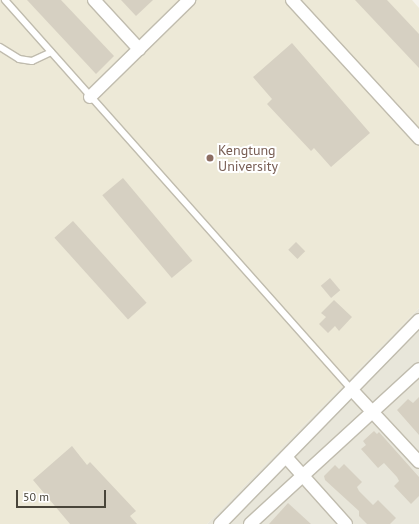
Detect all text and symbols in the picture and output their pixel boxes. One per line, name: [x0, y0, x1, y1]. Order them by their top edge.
place label: Kengtung University: [218, 142, 278, 174]
marker: Kengtung University: [205, 153, 215, 163]
scale bar: [18, 482, 108, 508]
text: 50 m: [23, 489, 49, 504]

